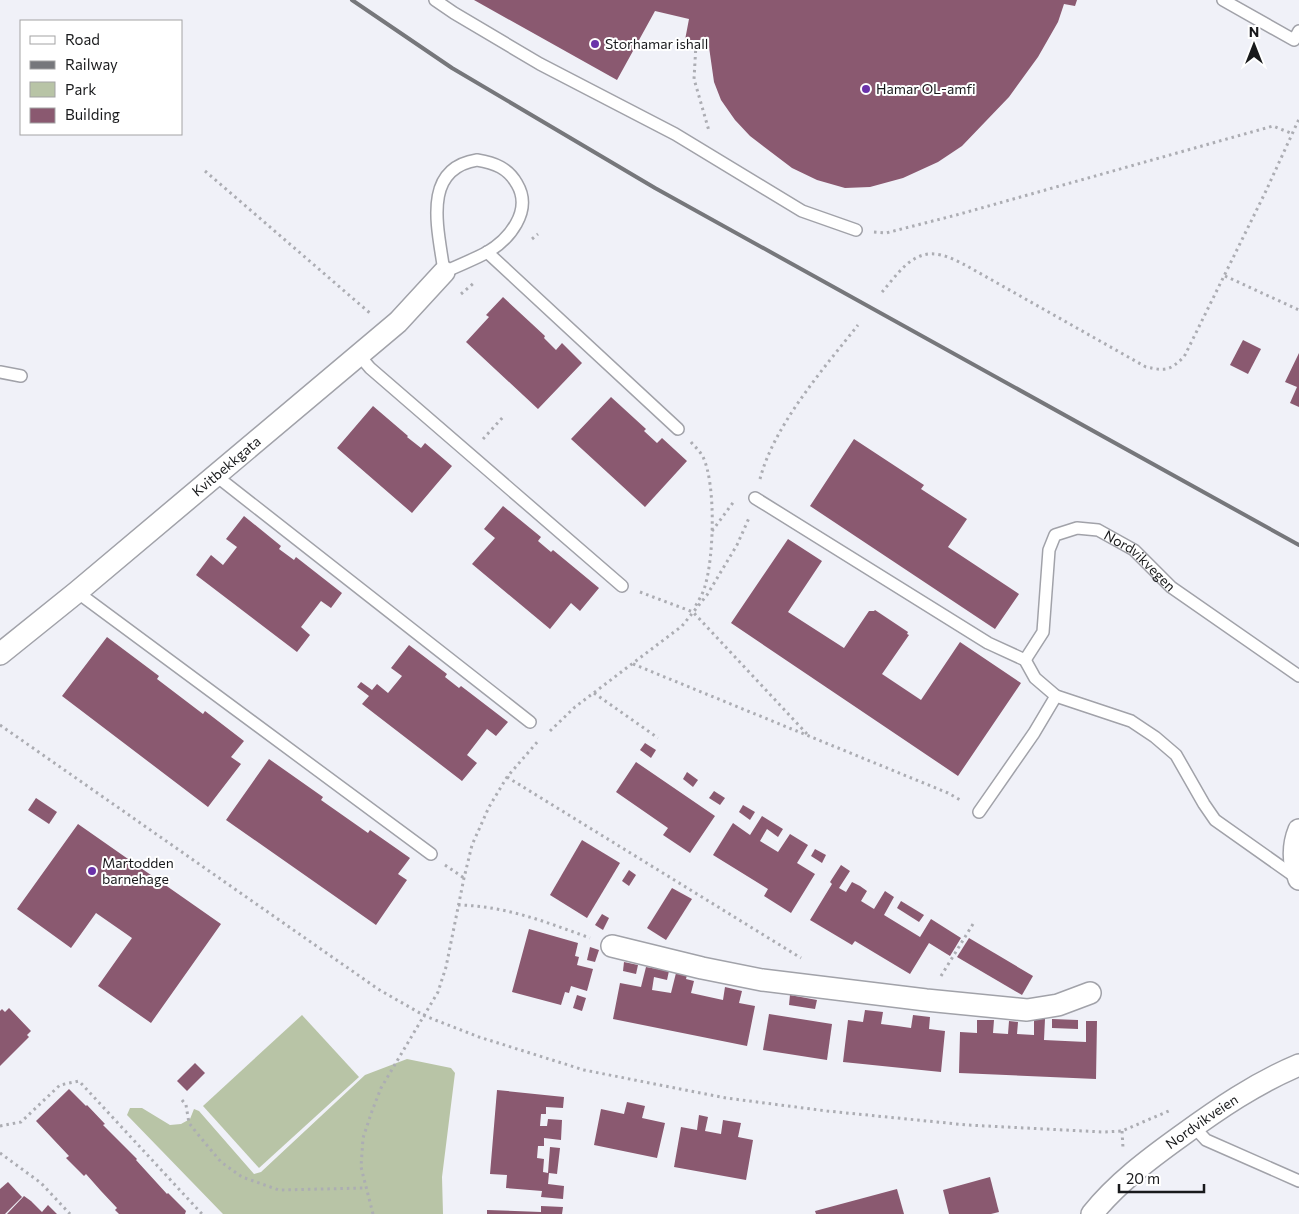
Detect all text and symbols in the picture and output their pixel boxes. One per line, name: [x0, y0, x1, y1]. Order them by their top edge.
legend: [20, 20, 182, 135]
north arrow: [1229, 20, 1279, 70]
text: N: [1249, 23, 1259, 40]
text: Road: [65, 30, 100, 48]
place label: Storhamar ishall: [605, 35, 708, 52]
marker: Storhamar ishall: [589, 38, 601, 50]
text: Railway: [65, 55, 118, 73]
text: Park: [65, 80, 96, 98]
place label: Hamar OL-amfi: [876, 80, 976, 97]
marker: Hamar OL-amfi: [860, 83, 872, 95]
text: Building: [65, 105, 120, 123]
street label: Kvitbekkgata: [188, 432, 264, 500]
street label: Nordvikvegen: [1101, 526, 1179, 595]
place label: Martodden barnehage: [102, 854, 174, 887]
marker: Martodden barnehage: [86, 865, 98, 877]
street label: Nordvikveien: [1162, 1090, 1241, 1152]
scale bar: [1119, 1162, 1204, 1194]
text: 20 m: [1126, 1169, 1160, 1187]

